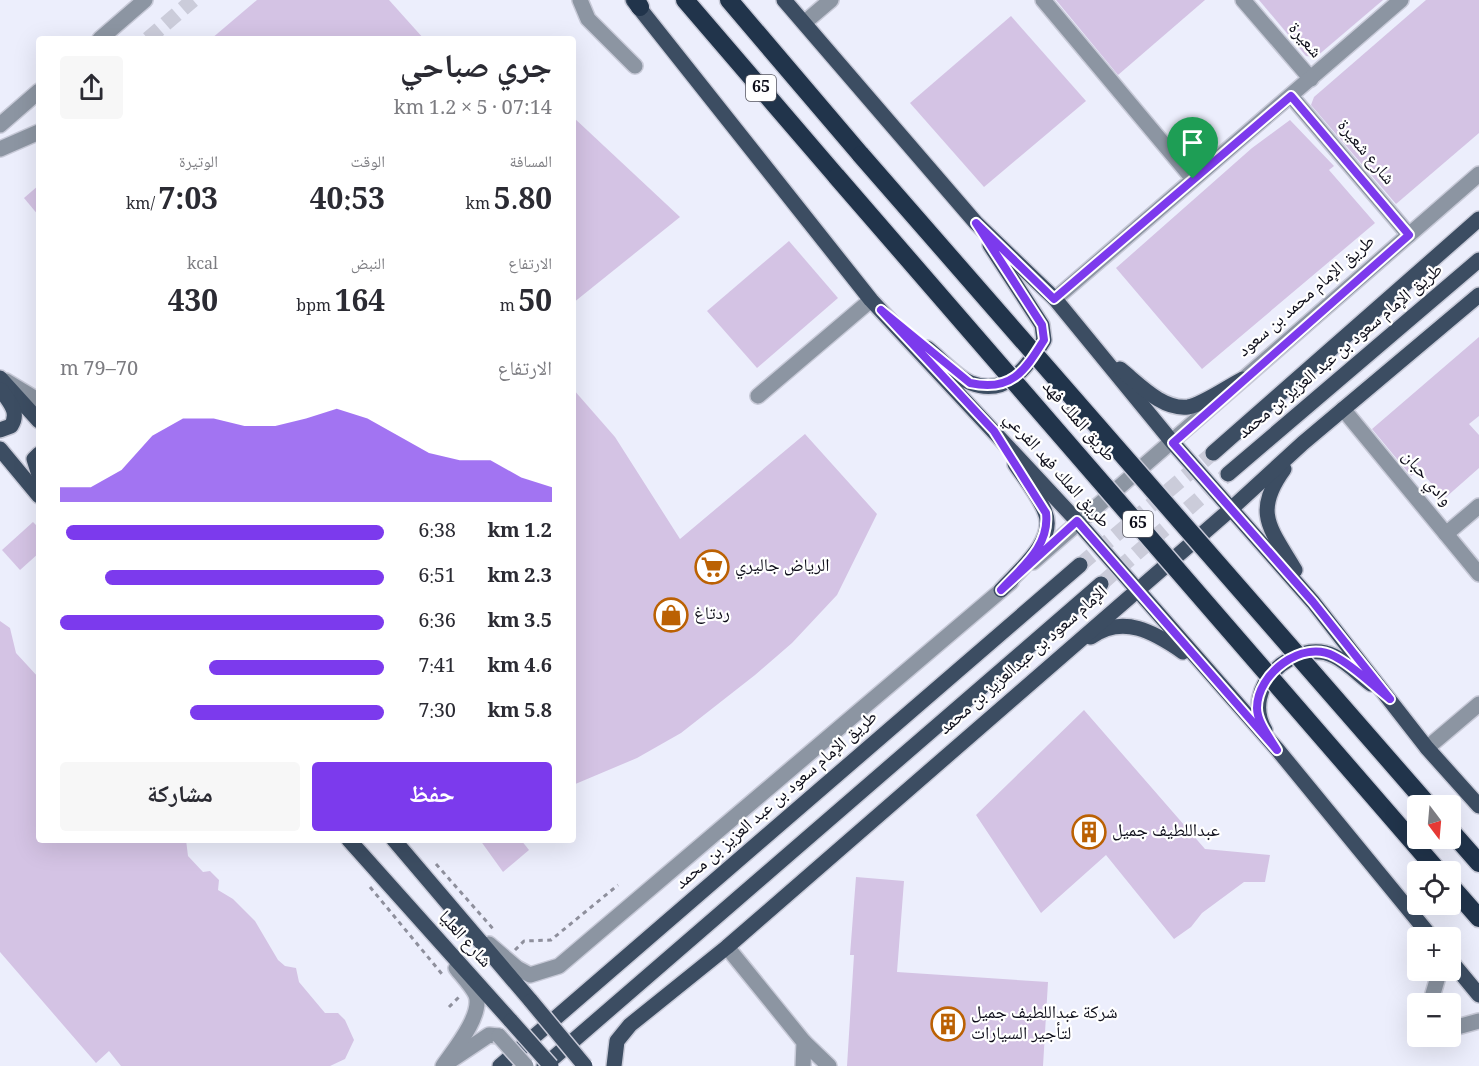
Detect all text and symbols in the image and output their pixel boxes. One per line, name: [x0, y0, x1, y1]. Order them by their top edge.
street label: شعيرة: [1279, 16, 1329, 66]
text: جري صباحي: [400, 42, 552, 98]
button: share: [60, 56, 123, 119]
road number: 65: [746, 75, 776, 101]
text: 07:14 · 5 × 1.2 km: [394, 93, 552, 127]
street label: شارع شعيرة: [1328, 113, 1402, 193]
pin: [1167, 117, 1218, 179]
icon: arrive: [1176, 126, 1209, 159]
text: الوتيرة: [179, 150, 218, 177]
text: الوقت: [351, 150, 385, 177]
text: المسافة: [510, 150, 552, 177]
text: 7:03: [159, 177, 218, 228]
text: 40:53: [310, 177, 385, 228]
text: 5.80: [494, 177, 552, 228]
text: /km: [126, 192, 159, 219]
text: km: [466, 192, 494, 219]
street label: طريق الإمام محمد بن سعود: [1231, 228, 1383, 366]
text: kcal: [187, 252, 218, 279]
text: النبض: [351, 252, 385, 279]
text: الارتفاع: [508, 252, 552, 279]
street label: طريق الإمام سعود بن عبد العزيز بن محمد: [1231, 257, 1451, 447]
text: 430: [168, 279, 218, 330]
text: 164: [335, 279, 385, 330]
text: 50: [518, 279, 552, 330]
text: bpm: [296, 294, 335, 321]
text: m: [500, 294, 518, 321]
text: 70–79 m: [60, 354, 138, 388]
text: الارتفاع: [497, 354, 552, 388]
street label: طريق الملك فهد: [1034, 374, 1122, 470]
street label: طريق الملك فهد الفرعي: [995, 406, 1117, 536]
street label: وادي حبان: [1393, 444, 1459, 514]
road number: 65: [1123, 511, 1153, 537]
text: 6:38: [418, 516, 456, 550]
text: 1.2 km: [487, 516, 552, 550]
supermarket icon: الرياض جاليري: [694, 549, 730, 585]
place label: الرياض جاليري: [735, 552, 830, 582]
text: 6:51: [418, 561, 456, 595]
text: 2.3 km: [487, 561, 552, 595]
street label: الإمام سعود بن عبدالعزيز بن محمد: [932, 579, 1116, 743]
shop icon: ردتاغ: [653, 597, 689, 633]
place label: ردتاغ: [694, 600, 730, 630]
text: 6:36: [418, 606, 456, 640]
text: 3.5 km: [487, 606, 552, 640]
text: 7:41: [418, 651, 456, 685]
text: 4.6 km: [487, 651, 552, 685]
text: 7:30: [418, 696, 456, 730]
text: 5.8 km: [487, 696, 552, 730]
street label: طريق الإمام سعود بن عبد العزيز بن محمد: [669, 704, 885, 898]
button: مشاركة: [60, 762, 300, 831]
button: حفظ: [312, 762, 552, 831]
north arrow: [1407, 795, 1461, 849]
map controls: [1407, 795, 1461, 1047]
building icon: عبداللطيف جميل: [1071, 814, 1107, 850]
place label: عبداللطيف جميل: [1112, 817, 1220, 847]
button: locate: [1407, 861, 1461, 915]
street label: شارع العليا: [430, 904, 498, 976]
button: +: [1407, 927, 1461, 981]
button: −: [1407, 993, 1461, 1047]
place label: شركة عبداللطيف جميل لتأجير السيارات: [971, 999, 1118, 1050]
building icon: شركة عبداللطيف جميل لتأجير السيارات: [930, 1006, 966, 1042]

